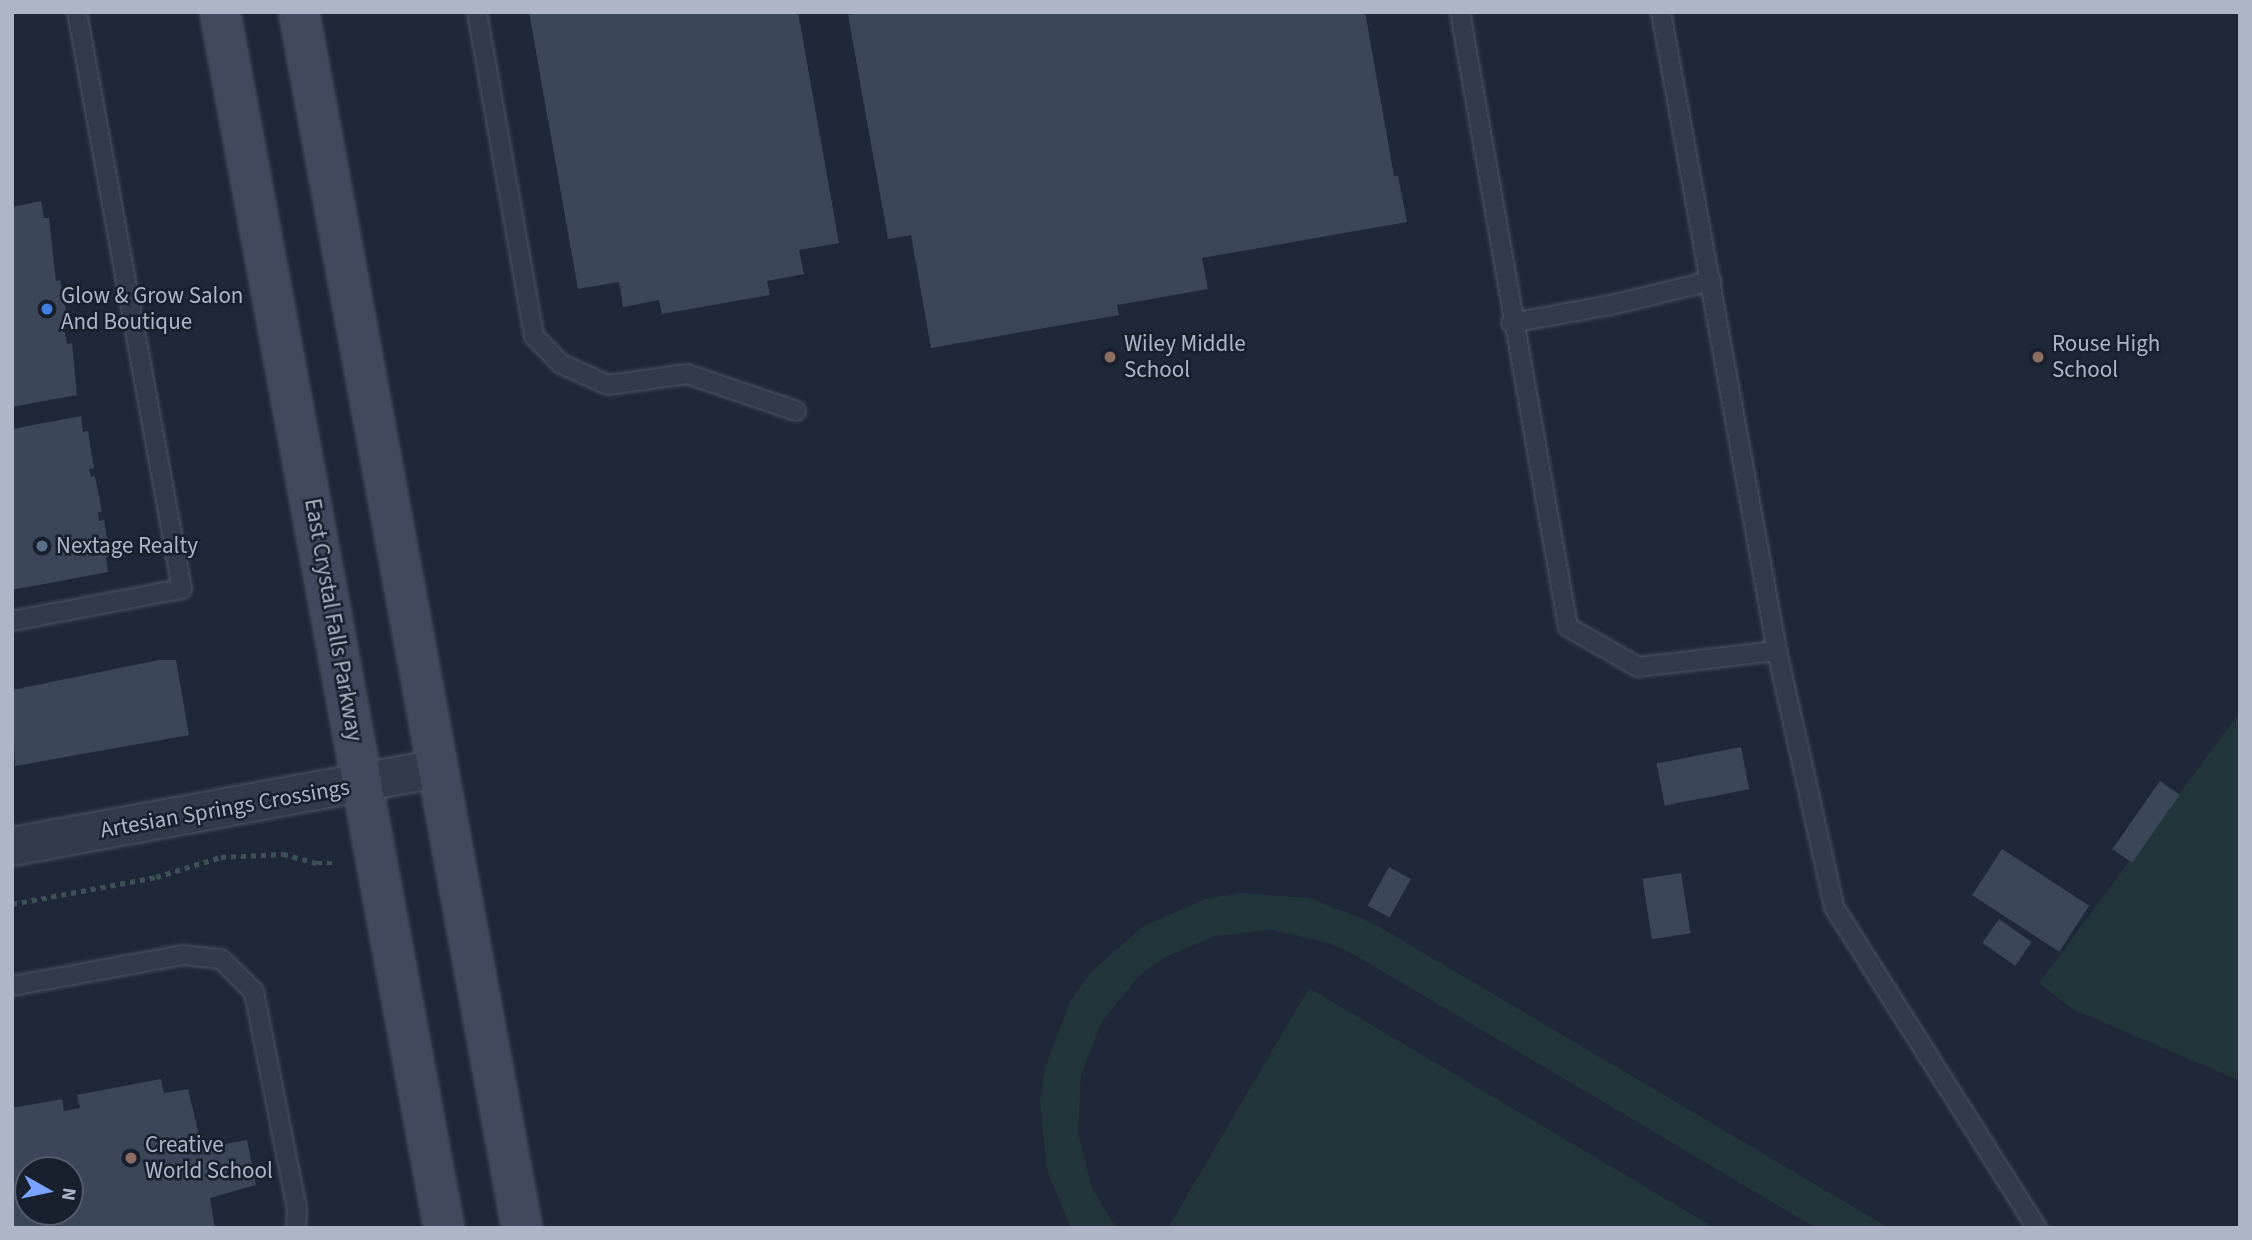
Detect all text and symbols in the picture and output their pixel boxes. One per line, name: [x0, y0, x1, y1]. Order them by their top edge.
place label: Glow & Grow Salon And Boutique: [61, 282, 243, 336]
marker: Glow & Grow Salon And Boutique: [39, 301, 55, 317]
place label: Wiley Middle School: [1124, 330, 1246, 384]
place label: Rouse High School: [2052, 330, 2160, 384]
marker: Wiley Middle School: [1102, 349, 1118, 365]
marker: Rouse High School: [2030, 349, 2046, 365]
street label: East Crystal Falls Parkway: [298, 496, 368, 744]
place label: Nextage Realty: [56, 532, 198, 560]
marker: Nextage Realty: [34, 538, 50, 554]
street label: Artesian Springs Crossings: [98, 773, 352, 845]
place label: Creative World School: [145, 1131, 273, 1185]
marker: Creative World School: [123, 1150, 139, 1166]
north arrow: [14, 1156, 84, 1226]
text: N: [54, 1186, 83, 1202]

